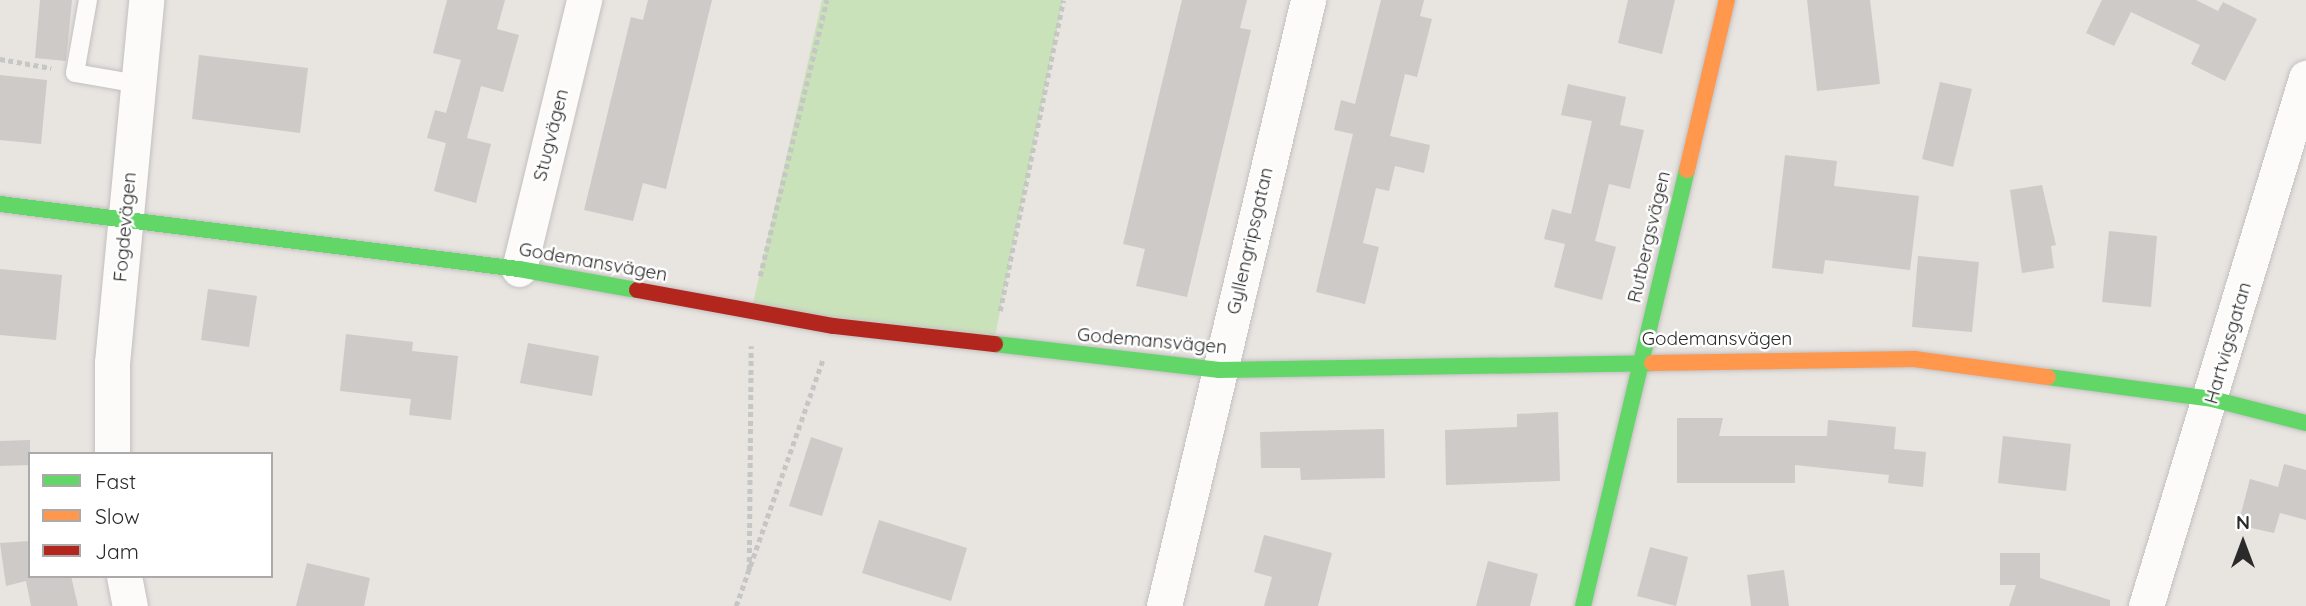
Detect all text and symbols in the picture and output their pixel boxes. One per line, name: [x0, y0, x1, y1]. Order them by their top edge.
street label: Stugvägen: [529, 86, 573, 184]
street label: Gyllengripsgatan: [1222, 165, 1278, 317]
street label: Rutbergsvägen: [1623, 169, 1675, 305]
street label: Fogdevägen: [109, 171, 141, 283]
street label: Godemansvägen: [517, 238, 669, 286]
street label: Hartvigsgatan: [2200, 279, 2256, 407]
street label: Godemansvägen: [1076, 323, 1228, 359]
street label: Godemansvägen: [1642, 328, 1792, 350]
legend: [28, 452, 273, 578]
text: Fast: [95, 468, 136, 494]
text: Slow: [95, 503, 140, 529]
north arrow: [2208, 508, 2278, 578]
text: N: [2236, 510, 2250, 534]
text: Jam: [95, 538, 139, 564]

